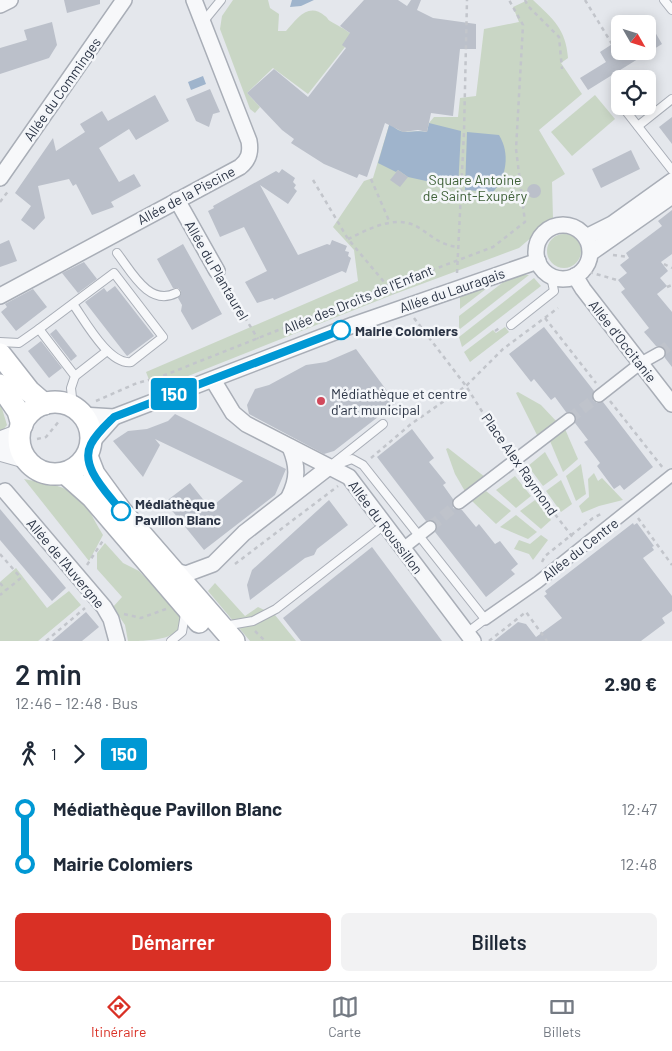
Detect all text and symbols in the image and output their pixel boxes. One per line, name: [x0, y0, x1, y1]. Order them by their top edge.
north arrow: [611, 15, 656, 60]
map controls: [611, 15, 656, 115]
street label: Allée du Comminges: [20, 34, 104, 144]
button: locate: [611, 70, 656, 115]
street label: Allée de la Piscine: [134, 162, 238, 228]
park label: Square Antoine de Saint-Exupéry: [423, 171, 528, 204]
street label: Allée du Plantaurel: [182, 217, 252, 323]
street label: Allée des Droits de l'Enfant: [281, 261, 435, 337]
street label: Allée du Lauragais: [397, 264, 507, 316]
street label: Allée d'Occitanie: [586, 296, 660, 386]
marker: Mairie Colomiers: [331, 320, 351, 340]
place label: Mairie Colomiers: [355, 322, 458, 339]
line badge: 150: [145, 378, 203, 410]
text: 150: [161, 383, 187, 405]
place label: Médiathèque et centre d'art municipal: [331, 385, 467, 418]
marker: Médiathèque et centre d'art municipal: [315, 395, 327, 407]
street label: Place Alex Raymond: [478, 410, 562, 518]
street label: Allée du Roussillon: [345, 477, 427, 577]
place label: Médiathèque Pavillon Blanc: [135, 495, 221, 528]
marker: Médiathèque Pavillon Blanc: [111, 501, 131, 521]
street label: Allée du Centre: [539, 514, 621, 584]
street label: Allée de l'Auvergne: [23, 515, 109, 611]
text: 2 min: [15, 657, 82, 691]
text: 2.90 €: [604, 672, 657, 695]
text: 12:46 – 12:48 · Bus: [15, 693, 138, 712]
icon: walk: [15, 740, 43, 768]
icon: forward: [65, 740, 93, 768]
text: 150: [111, 743, 137, 765]
text: 1: [51, 744, 57, 763]
text: Médiathèque Pavillon Blanc: [53, 797, 282, 820]
text: 12:47: [621, 799, 657, 818]
text: Mairie Colomiers: [53, 852, 193, 875]
text: 12:48: [620, 854, 657, 873]
button: Démarrer: [15, 913, 331, 971]
button: Billets: [341, 913, 657, 971]
tab: Itinéraire: [91, 993, 146, 1040]
tab: Carte: [328, 993, 361, 1040]
tab: Billets: [543, 993, 581, 1040]

